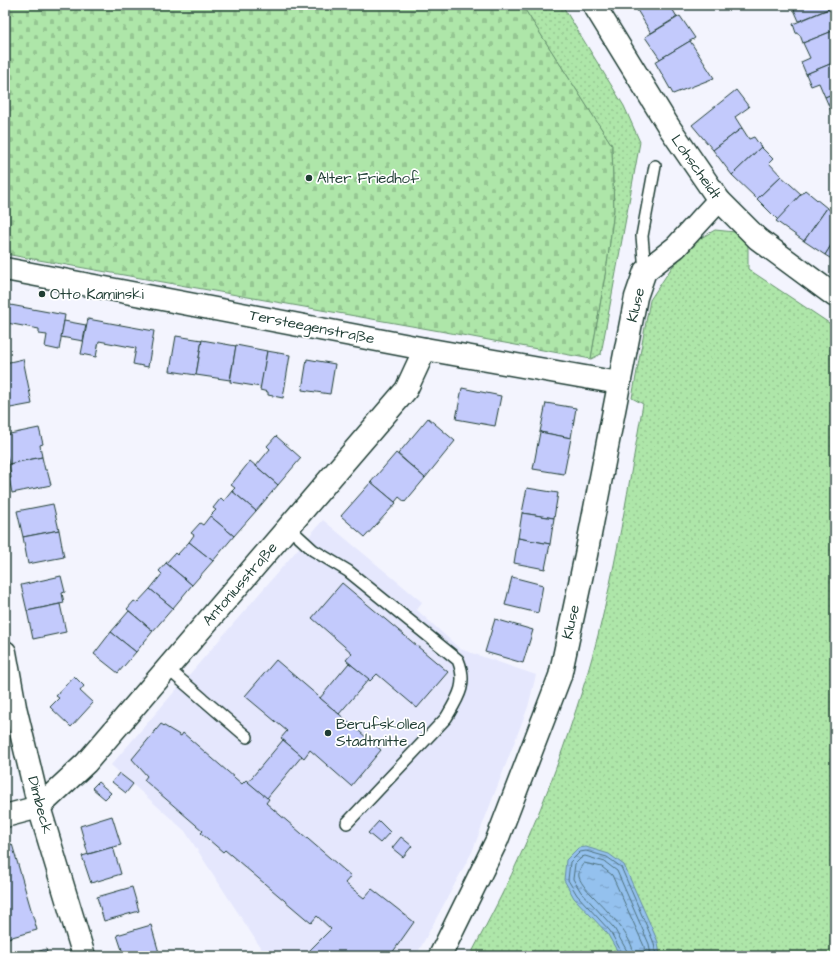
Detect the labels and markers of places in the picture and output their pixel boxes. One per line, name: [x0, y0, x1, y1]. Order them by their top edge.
place label: Alter Friedhof: [317, 168, 419, 189]
marker: Alter Friedhof: [304, 173, 314, 183]
place label: Otto Kaminski: [50, 284, 145, 305]
marker: Otto Kaminski: [37, 289, 47, 299]
place label: Berufskolleg Stadtmitte: [336, 714, 426, 752]
marker: Berufskolleg Stadtmitte: [323, 728, 333, 738]

